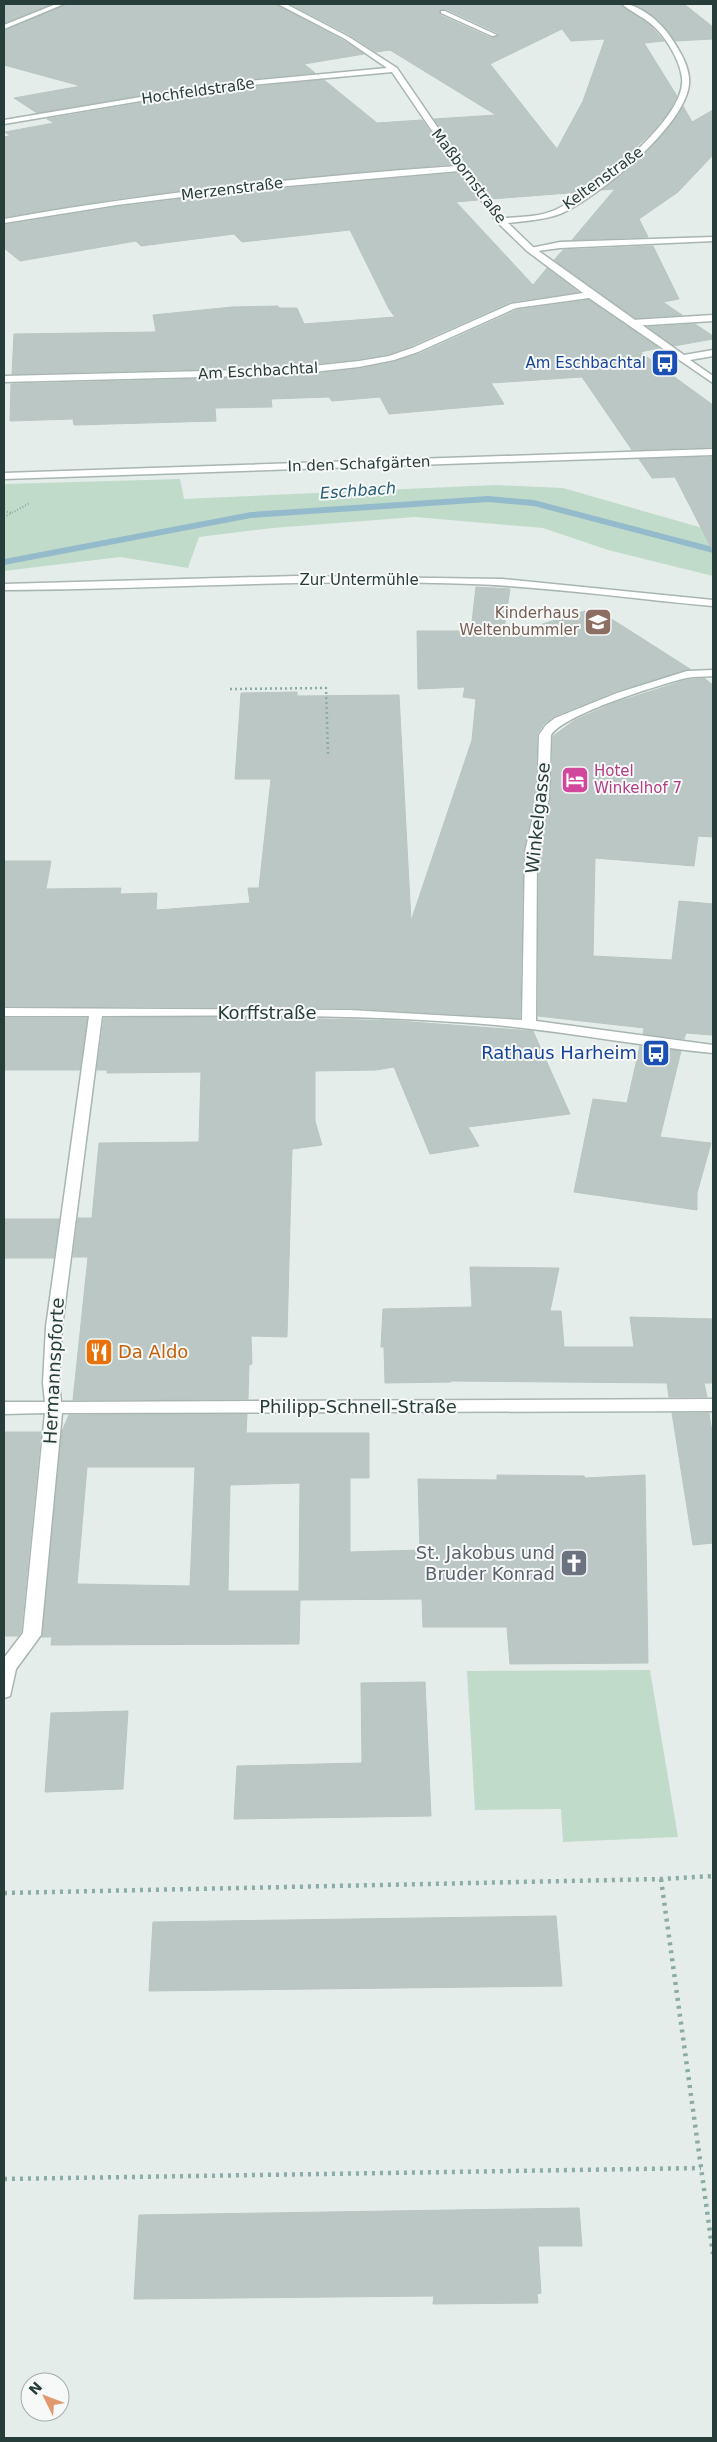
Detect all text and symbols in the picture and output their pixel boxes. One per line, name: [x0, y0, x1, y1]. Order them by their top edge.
street label: Hochfeldstraße: [140, 74, 256, 108]
street label: Maßbornstraße: [428, 125, 510, 227]
street label: Keltenstraße: [559, 143, 647, 213]
street label: Merzenstraße: [180, 174, 284, 204]
bus stop icon: Am Eschbachtal: [650, 348, 680, 378]
place label: Am Eschbachtal: [526, 354, 646, 372]
street label: Am Eschbachtal: [197, 359, 319, 383]
street label: In den Schafgärten: [287, 453, 431, 475]
water label: Eschbach: [319, 478, 397, 503]
street label: Zur Untermühle: [299, 571, 419, 589]
place label: Kinderhaus Weltenbummler: [459, 604, 580, 639]
school or university icon: Kinderhaus Weltenbummler: [583, 607, 613, 637]
street label: Winkelgasse: [521, 761, 554, 875]
place label: Hotel Winkelhof 7: [594, 762, 682, 797]
hotel icon: Hotel Winkelhof 7: [560, 765, 590, 795]
street label: Korffstraße: [218, 1002, 317, 1023]
bus stop icon: Rathaus Harheim: [641, 1038, 671, 1068]
place label: Rathaus Harheim: [481, 1042, 637, 1063]
street label: Hermannspforte: [39, 1297, 68, 1445]
restaurant icon: Da Aldo: [84, 1337, 114, 1367]
place label: Da Aldo: [118, 1341, 188, 1362]
street label: Philipp-Schnell-Straße: [259, 1396, 457, 1417]
place label: St. Jakobus und Bruder Konrad: [416, 1542, 555, 1584]
church icon: St. Jakobus und Bruder Konrad: [559, 1548, 589, 1578]
north arrow: [20, 2372, 70, 2422]
text: N: [25, 2379, 45, 2398]

